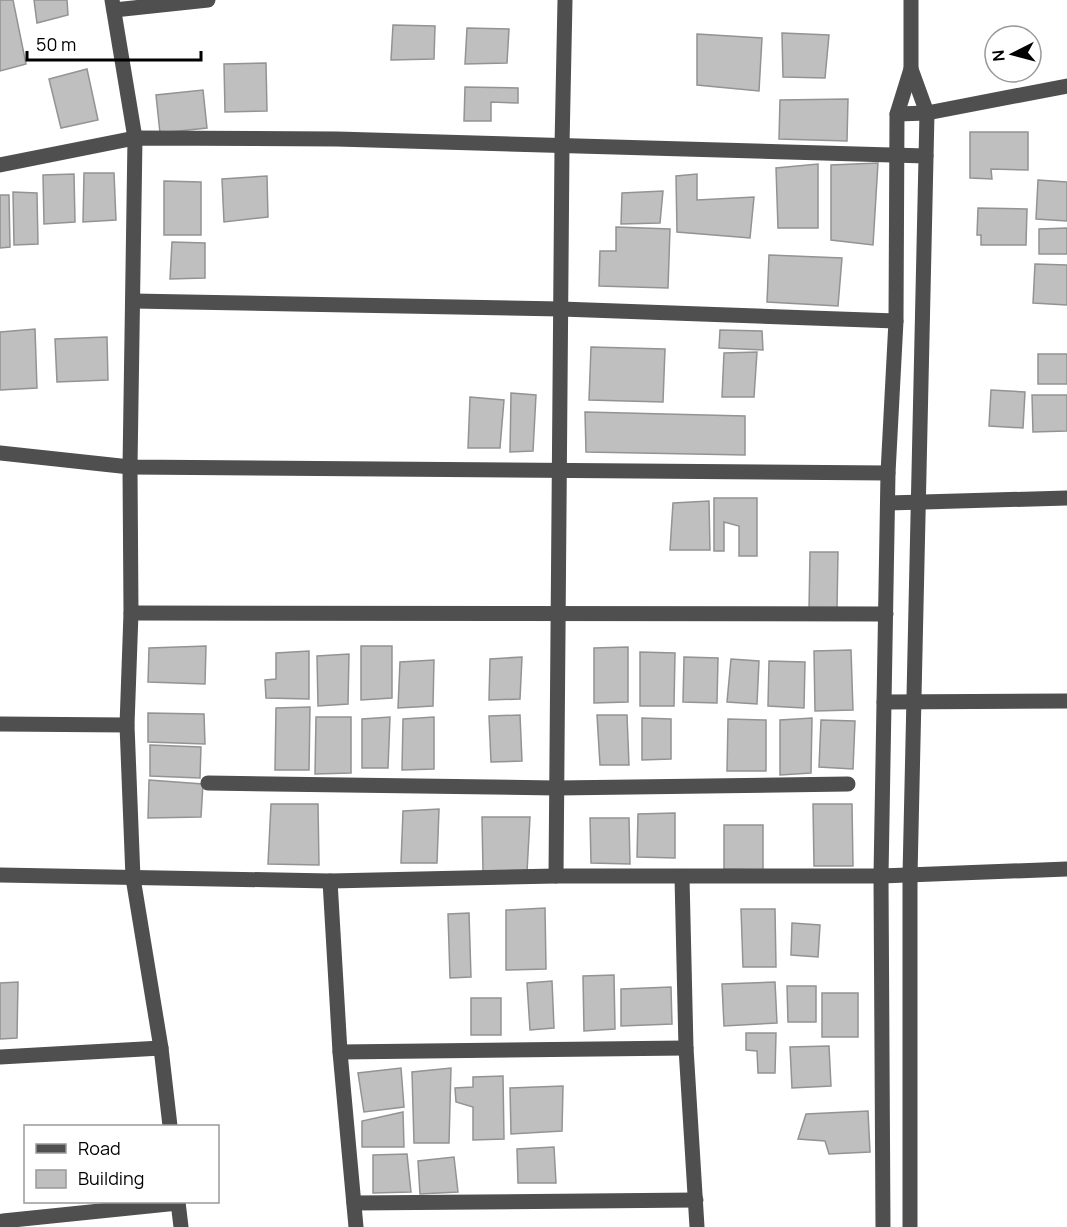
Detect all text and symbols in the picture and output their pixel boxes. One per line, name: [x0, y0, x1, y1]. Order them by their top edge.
scale bar: [27, 24, 201, 62]
north arrow: [983, 24, 1043, 84]
text: 50 m: [36, 32, 76, 56]
text: N: [987, 49, 1010, 62]
legend: [24, 1125, 219, 1203]
text: Road: [78, 1136, 121, 1160]
text: Building: [78, 1166, 144, 1190]

